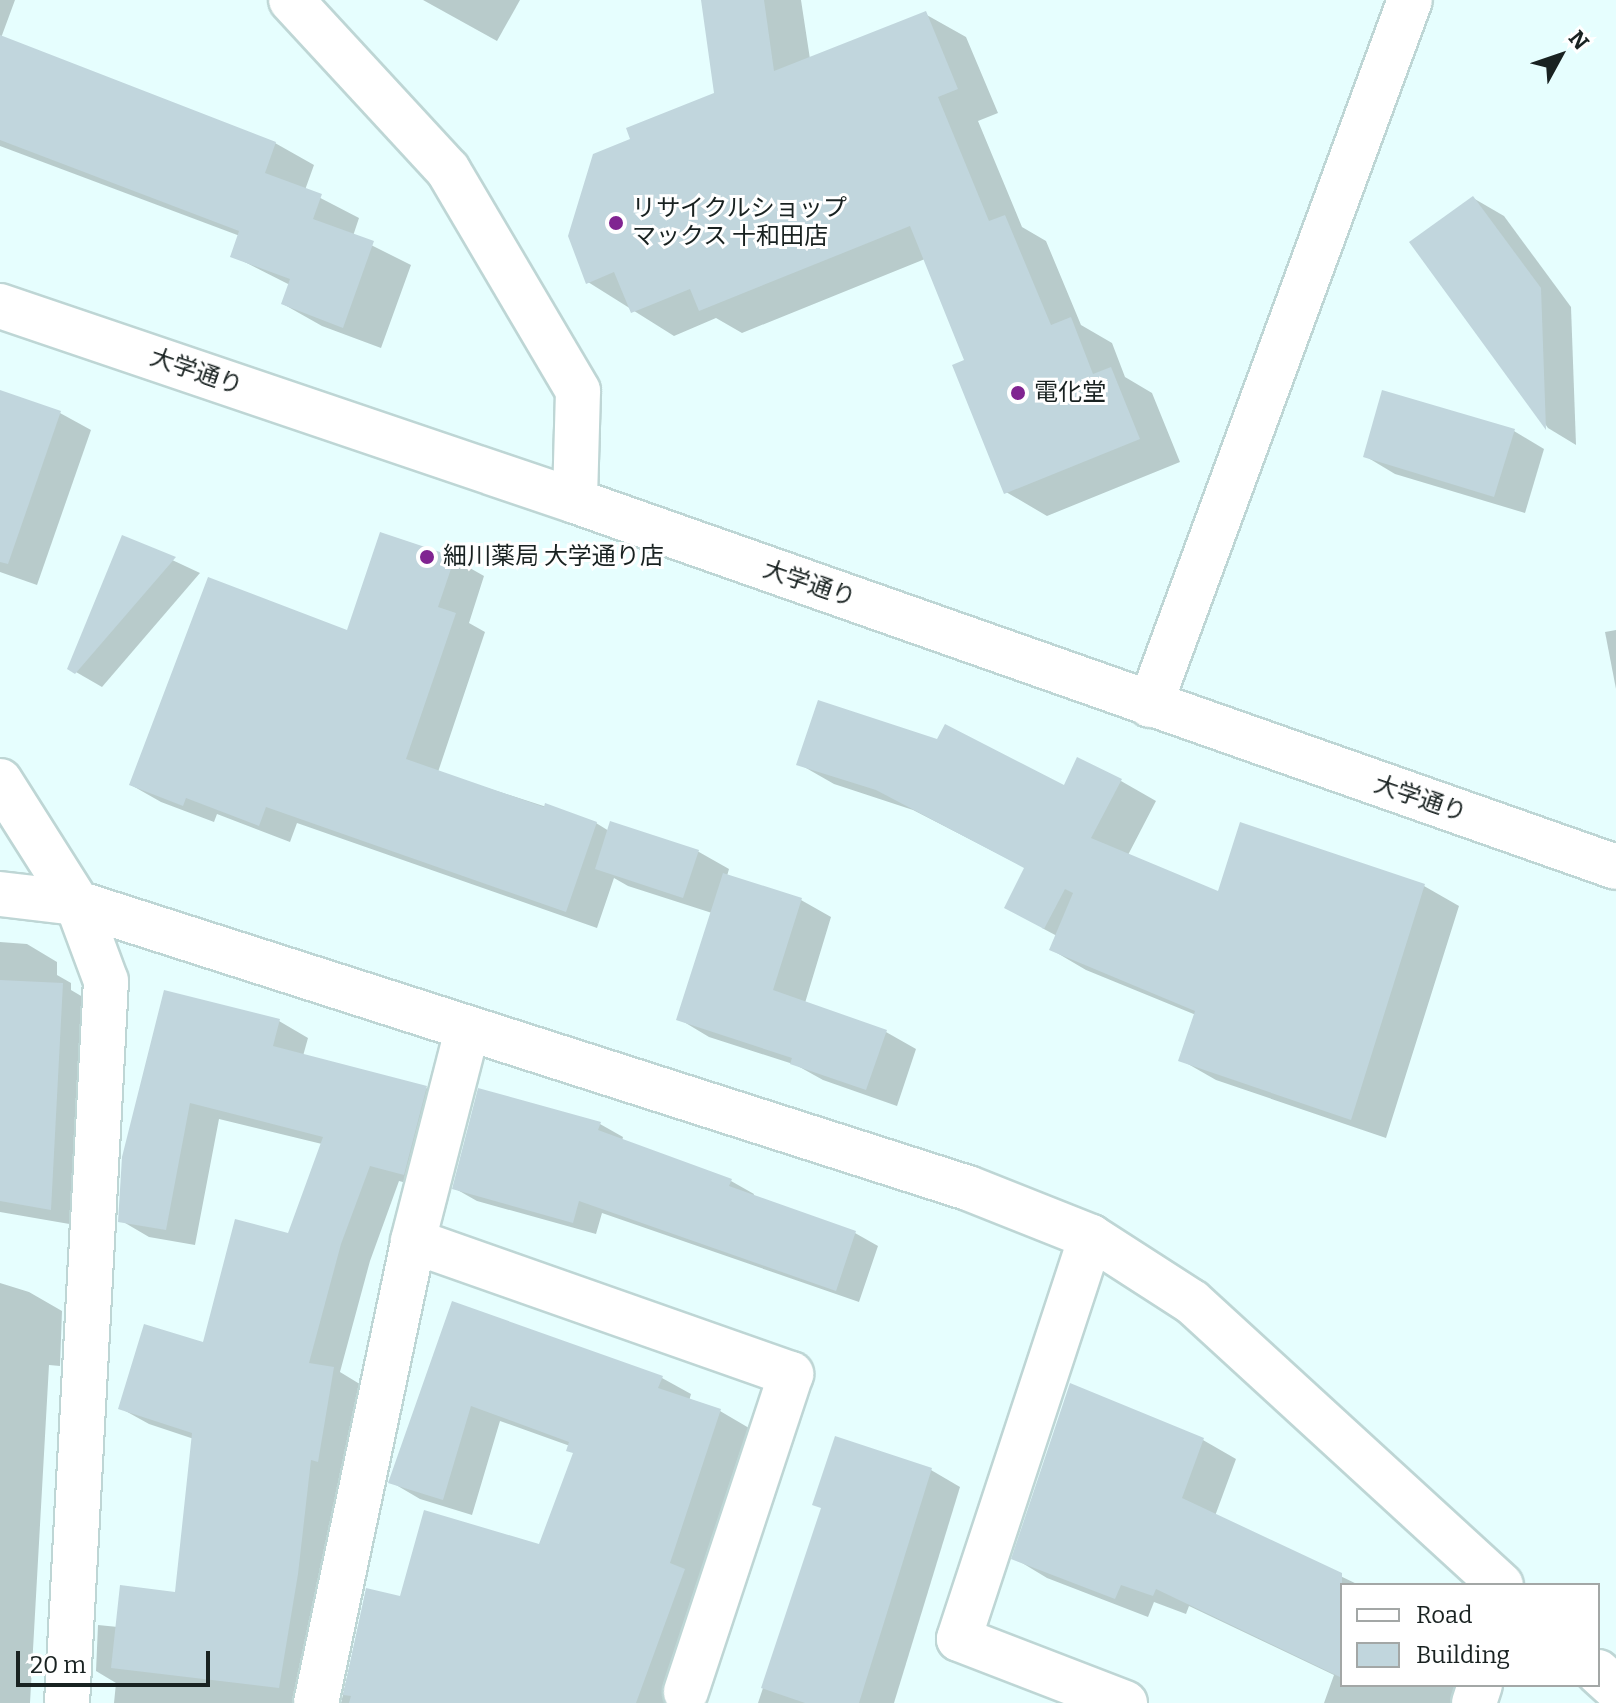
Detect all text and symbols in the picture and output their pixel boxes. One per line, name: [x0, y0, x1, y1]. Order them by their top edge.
north arrow: [1520, 16, 1600, 96]
text: N: [1563, 25, 1595, 55]
place label: リサイクルショップ マックス 十和田店: [632, 195, 848, 251]
marker: リサイクルショップ マックス 十和田店: [607, 214, 625, 232]
street label: 大学通り: [146, 343, 246, 401]
place label: 電化堂: [1034, 379, 1106, 407]
marker: 電化堂: [1009, 384, 1027, 402]
place label: 細川薬局 大学通り店: [443, 543, 664, 571]
marker: 細川薬局 大学通り店: [418, 548, 436, 566]
street label: 大学通り: [759, 555, 859, 613]
street label: 大学通り: [1370, 770, 1470, 828]
legend: [1340, 1583, 1600, 1687]
text: Road: [1416, 1601, 1472, 1629]
scale bar: [20, 1635, 214, 1685]
text: Building: [1416, 1641, 1510, 1669]
text: 20 m: [30, 1651, 86, 1679]

